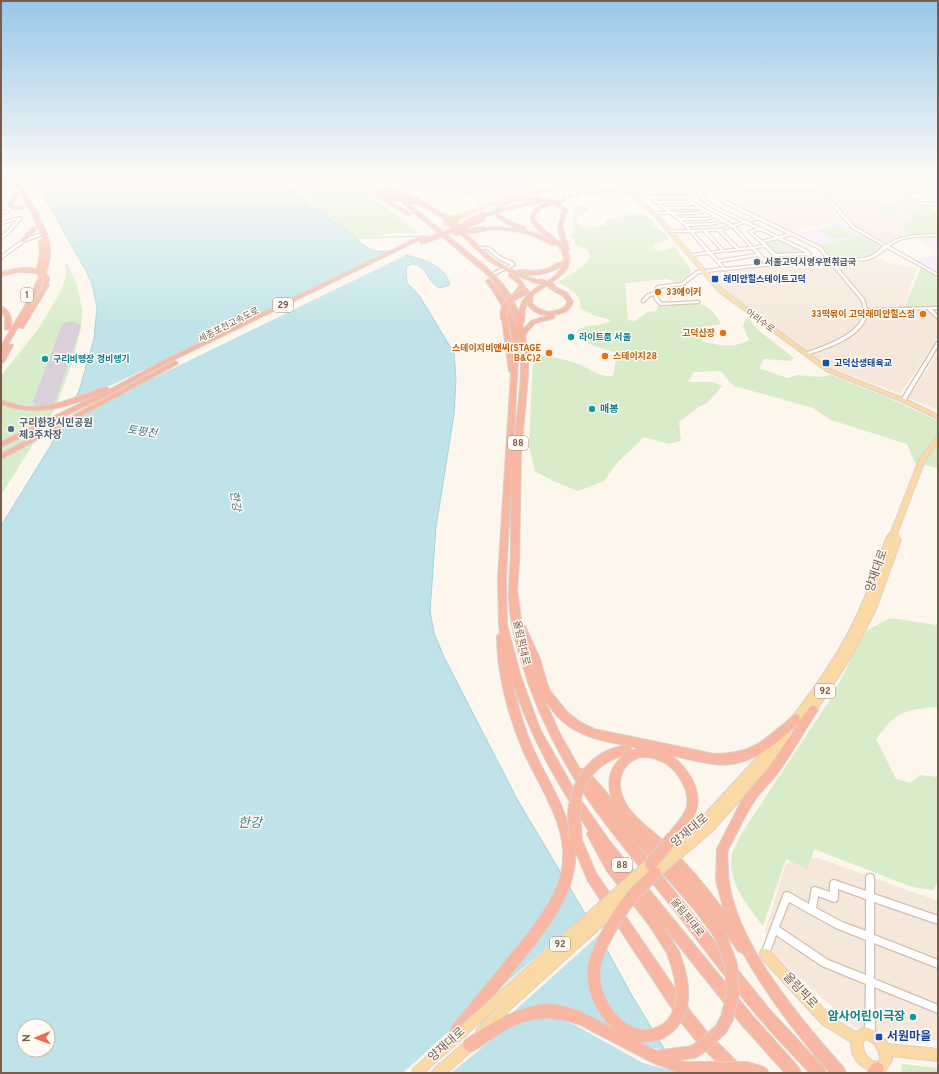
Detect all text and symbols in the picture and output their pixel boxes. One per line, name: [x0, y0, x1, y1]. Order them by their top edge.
place label: 서울고덕시영우편취급국: [765, 256, 857, 268]
marker: 서울고덕시영우편취급국: [752, 257, 762, 267]
place label: 래미안힐스테이트고덕: [723, 273, 806, 285]
marker: 래미안힐스테이트고덕: [710, 274, 720, 284]
marker: 33에이커: [653, 287, 663, 297]
place label: 33에이커: [666, 287, 702, 298]
road number: 1: [21, 288, 33, 302]
road number: 29: [273, 298, 293, 312]
street label: 세종포천고속도로: [197, 304, 261, 345]
street label: 아리수로: [743, 307, 777, 335]
place label: 33떡볶이 고덕래미안힐스점: [811, 308, 915, 320]
marker: 33떡볶이 고덕래미안힐스점: [918, 309, 928, 319]
place label: 고덕산장: [682, 328, 715, 339]
marker: 고덕산장: [718, 328, 728, 338]
marker: 라이트룸 서울: [566, 332, 576, 342]
place label: 라이트룸 서울: [579, 332, 632, 343]
place label: 스테이지비앤씨(STAGE B&C)2: [452, 343, 541, 364]
marker: 스테이지비앤씨(STAGE B&C)2: [544, 348, 554, 358]
marker: 스테이지28: [600, 351, 610, 361]
place label: 스테이지28: [613, 351, 658, 362]
marker: 구리비행장 경비행기: [40, 354, 50, 364]
place label: 구리비행장 경비행기: [53, 354, 130, 365]
marker: 고덕산생태육교: [821, 358, 831, 368]
place label: 고덕산생태육교: [834, 358, 892, 369]
place label: 매봉: [600, 403, 618, 416]
marker: 매봉: [587, 404, 597, 414]
place label: 구리한강시민공원 제3주차장: [19, 417, 93, 442]
water label: 토평천: [126, 423, 160, 441]
marker: 구리한강시민공원 제3주차장: [6, 424, 16, 434]
road number: 88: [508, 436, 528, 450]
water label: 한강: [227, 490, 244, 514]
street label: 양재대로: [862, 548, 892, 594]
street label: 올림픽대로: [509, 619, 533, 667]
road number: 92: [815, 684, 835, 698]
street label: 양재대로: [668, 811, 712, 851]
water label: 한강: [238, 816, 264, 832]
road number: 88: [612, 858, 632, 872]
street label: 올림픽대로: [667, 896, 707, 940]
road number: 92: [550, 937, 570, 951]
street label: 올림픽로: [779, 969, 821, 1013]
place label: 암사어린이극장: [828, 1009, 905, 1025]
marker: 암사어린이극장: [908, 1012, 918, 1022]
north arrow: [16, 1018, 56, 1058]
street label: 양재대로: [425, 1024, 469, 1066]
place label: 서원마을: [887, 1029, 931, 1045]
marker: 서원마을: [874, 1032, 884, 1042]
text: N: [20, 1034, 34, 1042]

